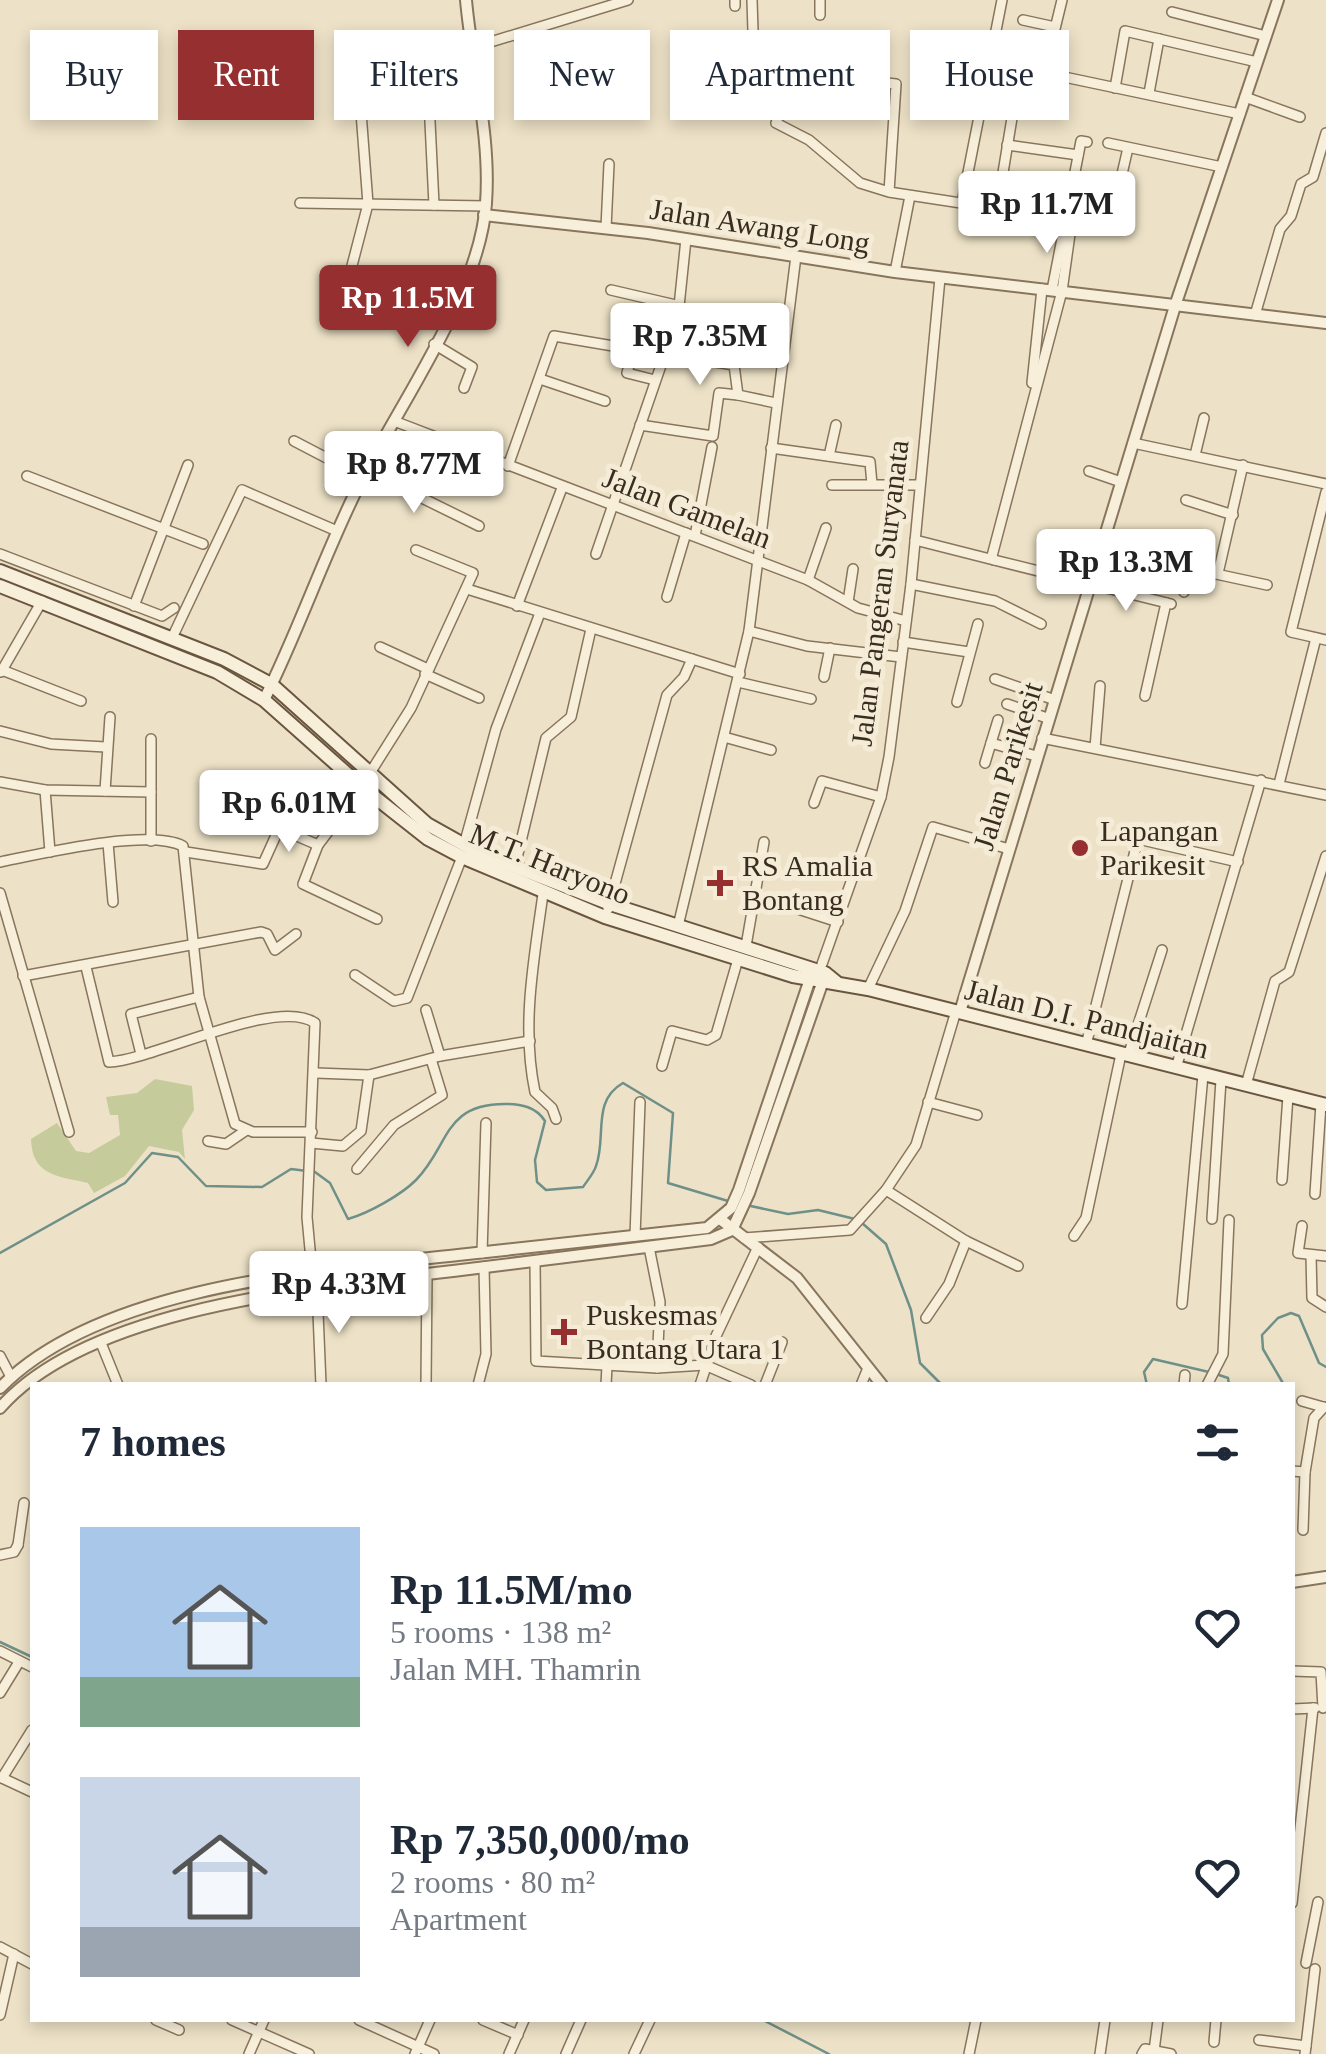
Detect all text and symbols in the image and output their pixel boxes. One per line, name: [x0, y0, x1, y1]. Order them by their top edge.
chip: Buy: [30, 30, 158, 120]
chip: Rent: [178, 30, 314, 120]
chip: Filters: [334, 30, 494, 120]
chip: New: [514, 30, 650, 120]
chip: Apartment: [670, 30, 890, 120]
chip: House: [910, 30, 1069, 120]
pin: Rp 11.7M: [944, 171, 1150, 256]
text: Rp 11.7M: [980, 185, 1114, 221]
street label: Jalan Awang Long: [648, 192, 872, 259]
pin: Rp 11.5M: [305, 265, 511, 350]
text: Rp 11.5M: [341, 279, 475, 315]
pin: Rp 7.35M: [597, 303, 803, 388]
text: Rp 7.35M: [632, 317, 768, 353]
pin: Rp 8.77M: [311, 431, 517, 516]
street label: Jalan Pangeran Suryanata: [844, 438, 915, 748]
text: Rp 8.77M: [346, 445, 482, 481]
street label: Jalan Gamelan: [598, 460, 776, 555]
pin: Rp 13.3M: [1023, 529, 1229, 614]
text: Rp 13.3M: [1058, 543, 1194, 579]
street label: Jalan Parikesit: [966, 677, 1049, 854]
pin: Rp 6.01M: [186, 770, 392, 855]
text: Rp 6.01M: [221, 784, 357, 820]
place label: Lapangan Parikesit: [1100, 814, 1218, 881]
street label: M.T. Haryono: [465, 816, 635, 911]
marker: Lapangan Parikesit: [1069, 837, 1091, 859]
place label: RS Amalia Bontang: [742, 849, 873, 916]
marker: RS Amalia Bontang: [707, 870, 733, 896]
street label: Jalan D.I. Pandjaitan: [962, 972, 1212, 1065]
pin: Rp 4.33M: [236, 1251, 442, 1336]
text: Rp 4.33M: [271, 1265, 407, 1301]
place label: Puskesmas Bontang Utara 1: [586, 1298, 784, 1365]
marker: Puskesmas Bontang Utara 1: [551, 1319, 577, 1345]
icon: filters: [1190, 1415, 1245, 1470]
text: 7 homes: [80, 1419, 226, 1465]
icon: home: [160, 1567, 280, 1687]
text: Rp 11.5M/mo: [390, 1567, 633, 1613]
icon: heart: [1190, 1600, 1245, 1655]
text: 5 rooms · 138 m²: [390, 1614, 611, 1650]
text: Jalan MH. Thamrin: [390, 1651, 641, 1687]
icon: home: [160, 1817, 280, 1937]
text: Rp 7,350,000/mo: [390, 1817, 690, 1863]
icon: heart: [1190, 1850, 1245, 1905]
text: 2 rooms · 80 m²: [390, 1864, 595, 1900]
text: Apartment: [390, 1901, 527, 1937]

